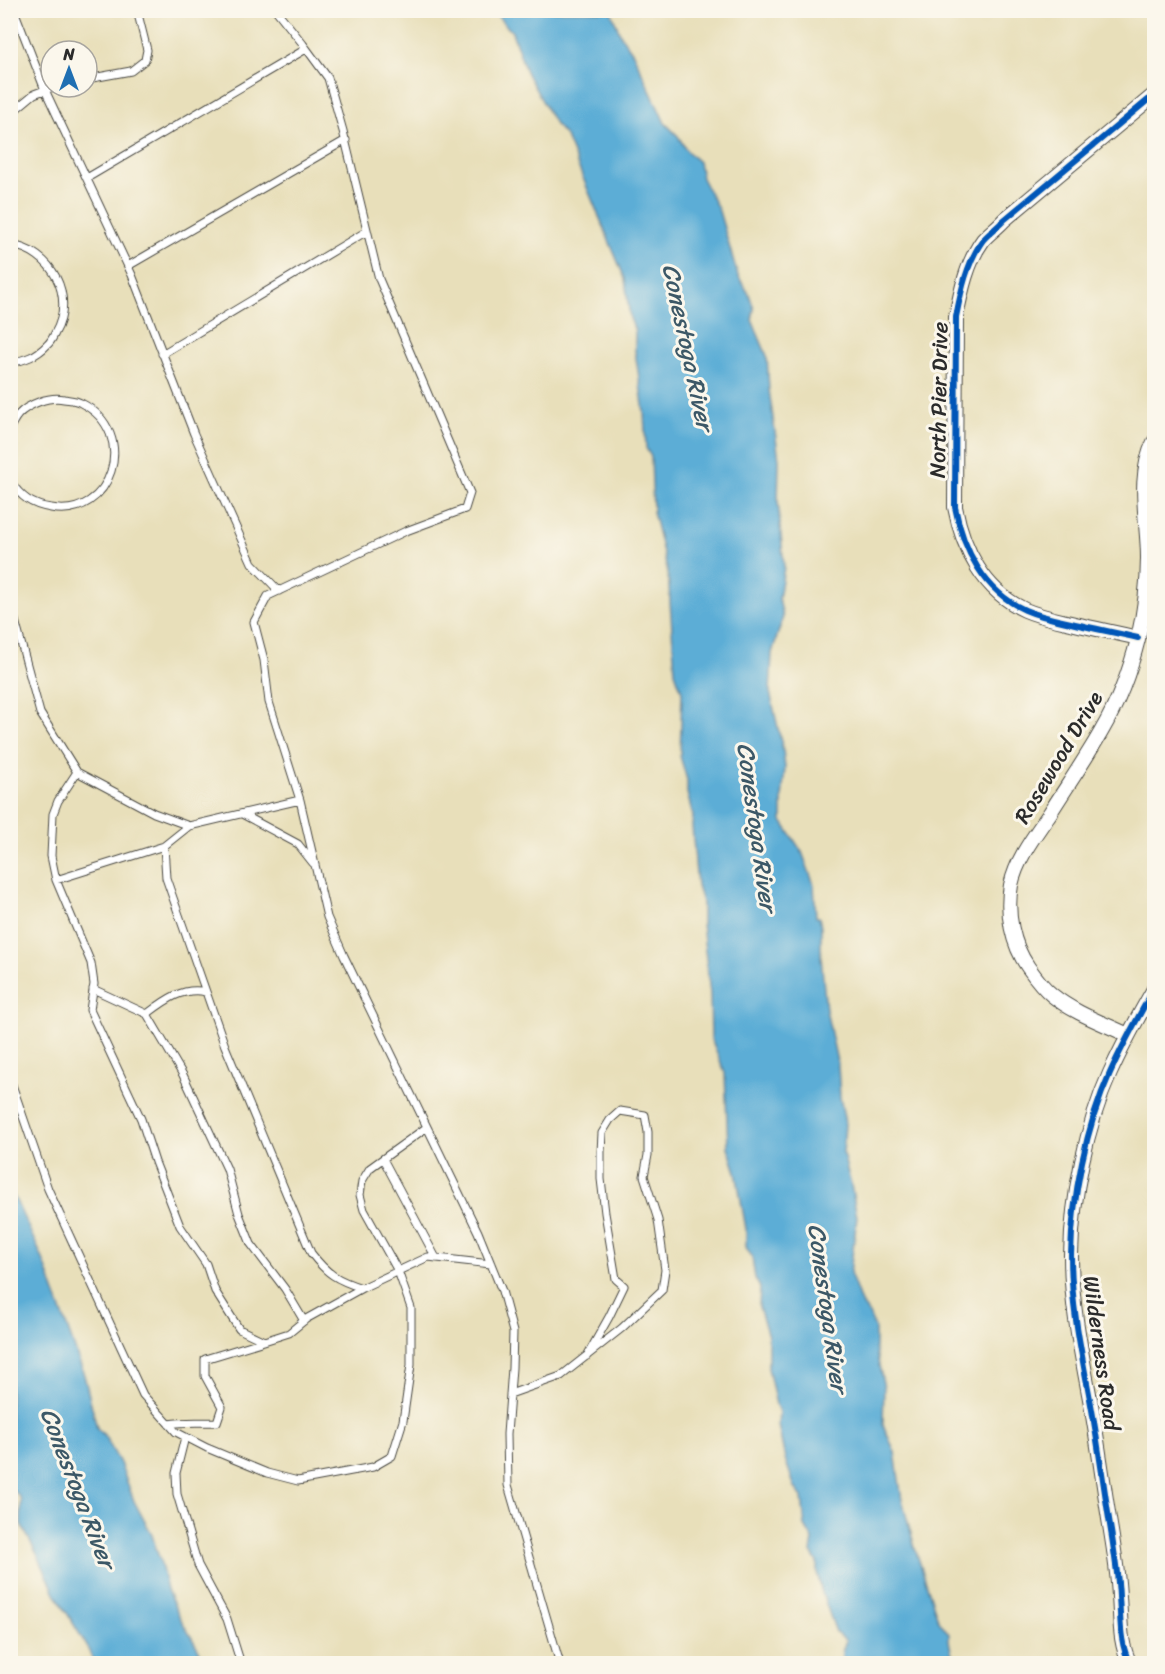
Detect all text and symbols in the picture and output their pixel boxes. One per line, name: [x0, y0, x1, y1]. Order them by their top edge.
north arrow: [39, 39, 99, 99]
text: N: [62, 40, 75, 69]
water label: Conestoga River: [650, 260, 727, 438]
street label: North Pier Drive: [918, 321, 959, 479]
street label: Rosewood Drive: [1003, 683, 1114, 831]
water label: Conestoga River: [724, 740, 790, 918]
water label: Conestoga River: [795, 1221, 861, 1399]
street label: Wilderness Road: [1071, 1273, 1132, 1434]
water label: Conestoga River: [28, 1401, 129, 1578]

